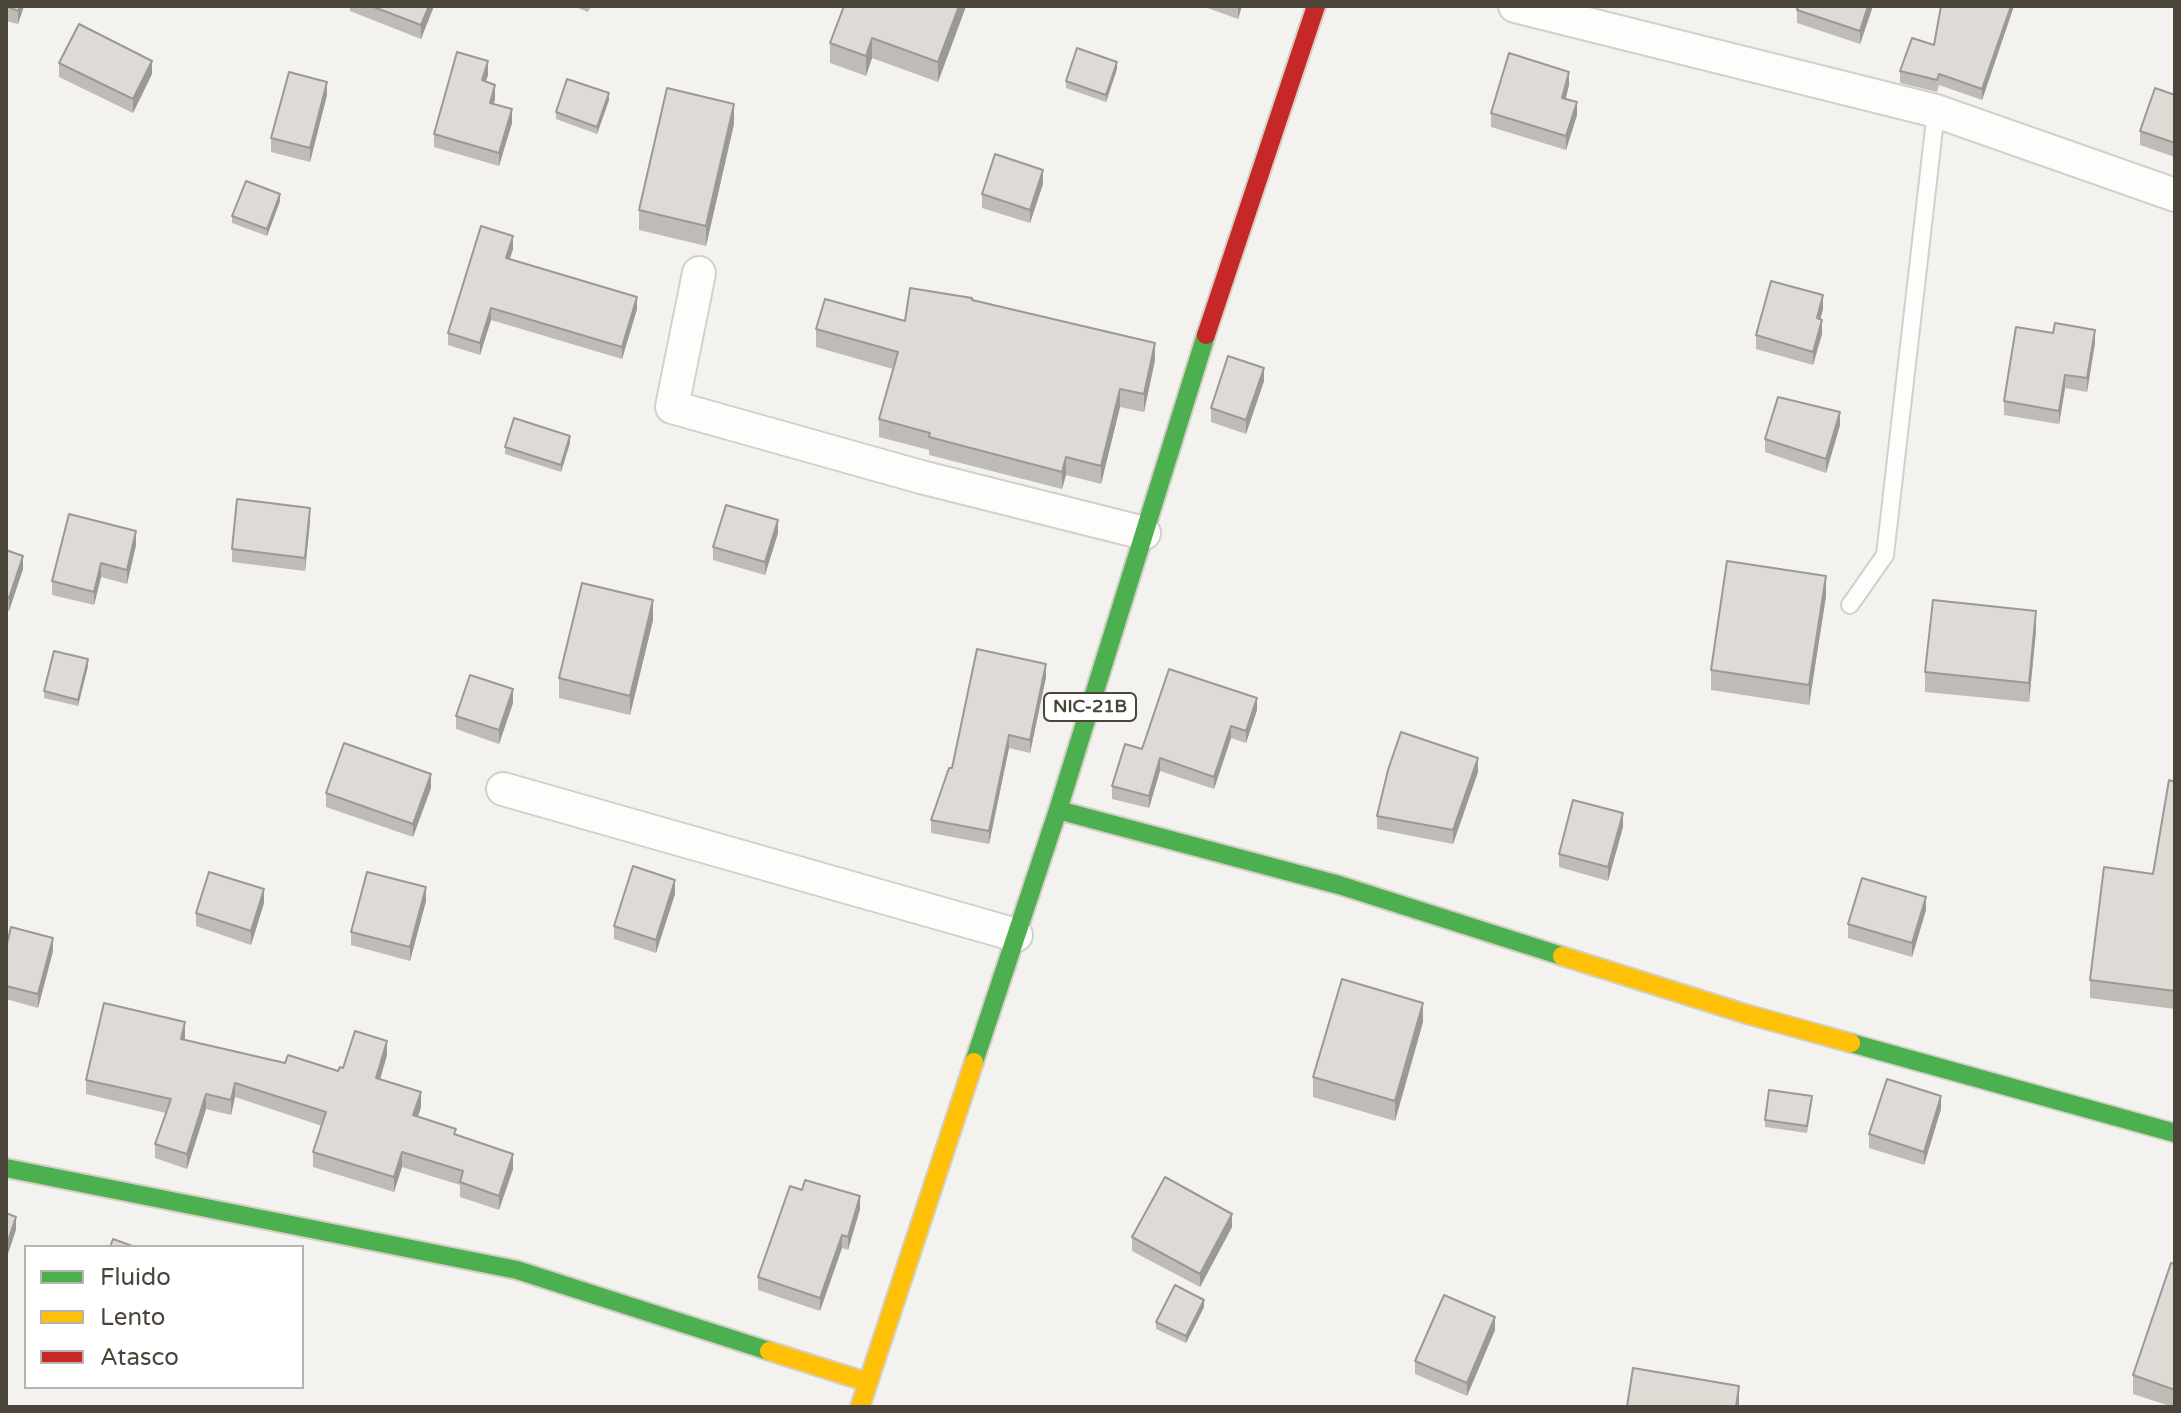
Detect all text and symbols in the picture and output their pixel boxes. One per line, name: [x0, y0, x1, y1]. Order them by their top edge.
road number: NIC-21B: [1044, 693, 1136, 721]
legend: [24, 1245, 304, 1389]
text: Fluido: [100, 1263, 171, 1292]
text: Lento: [100, 1303, 165, 1332]
text: Atasco: [100, 1343, 179, 1372]

